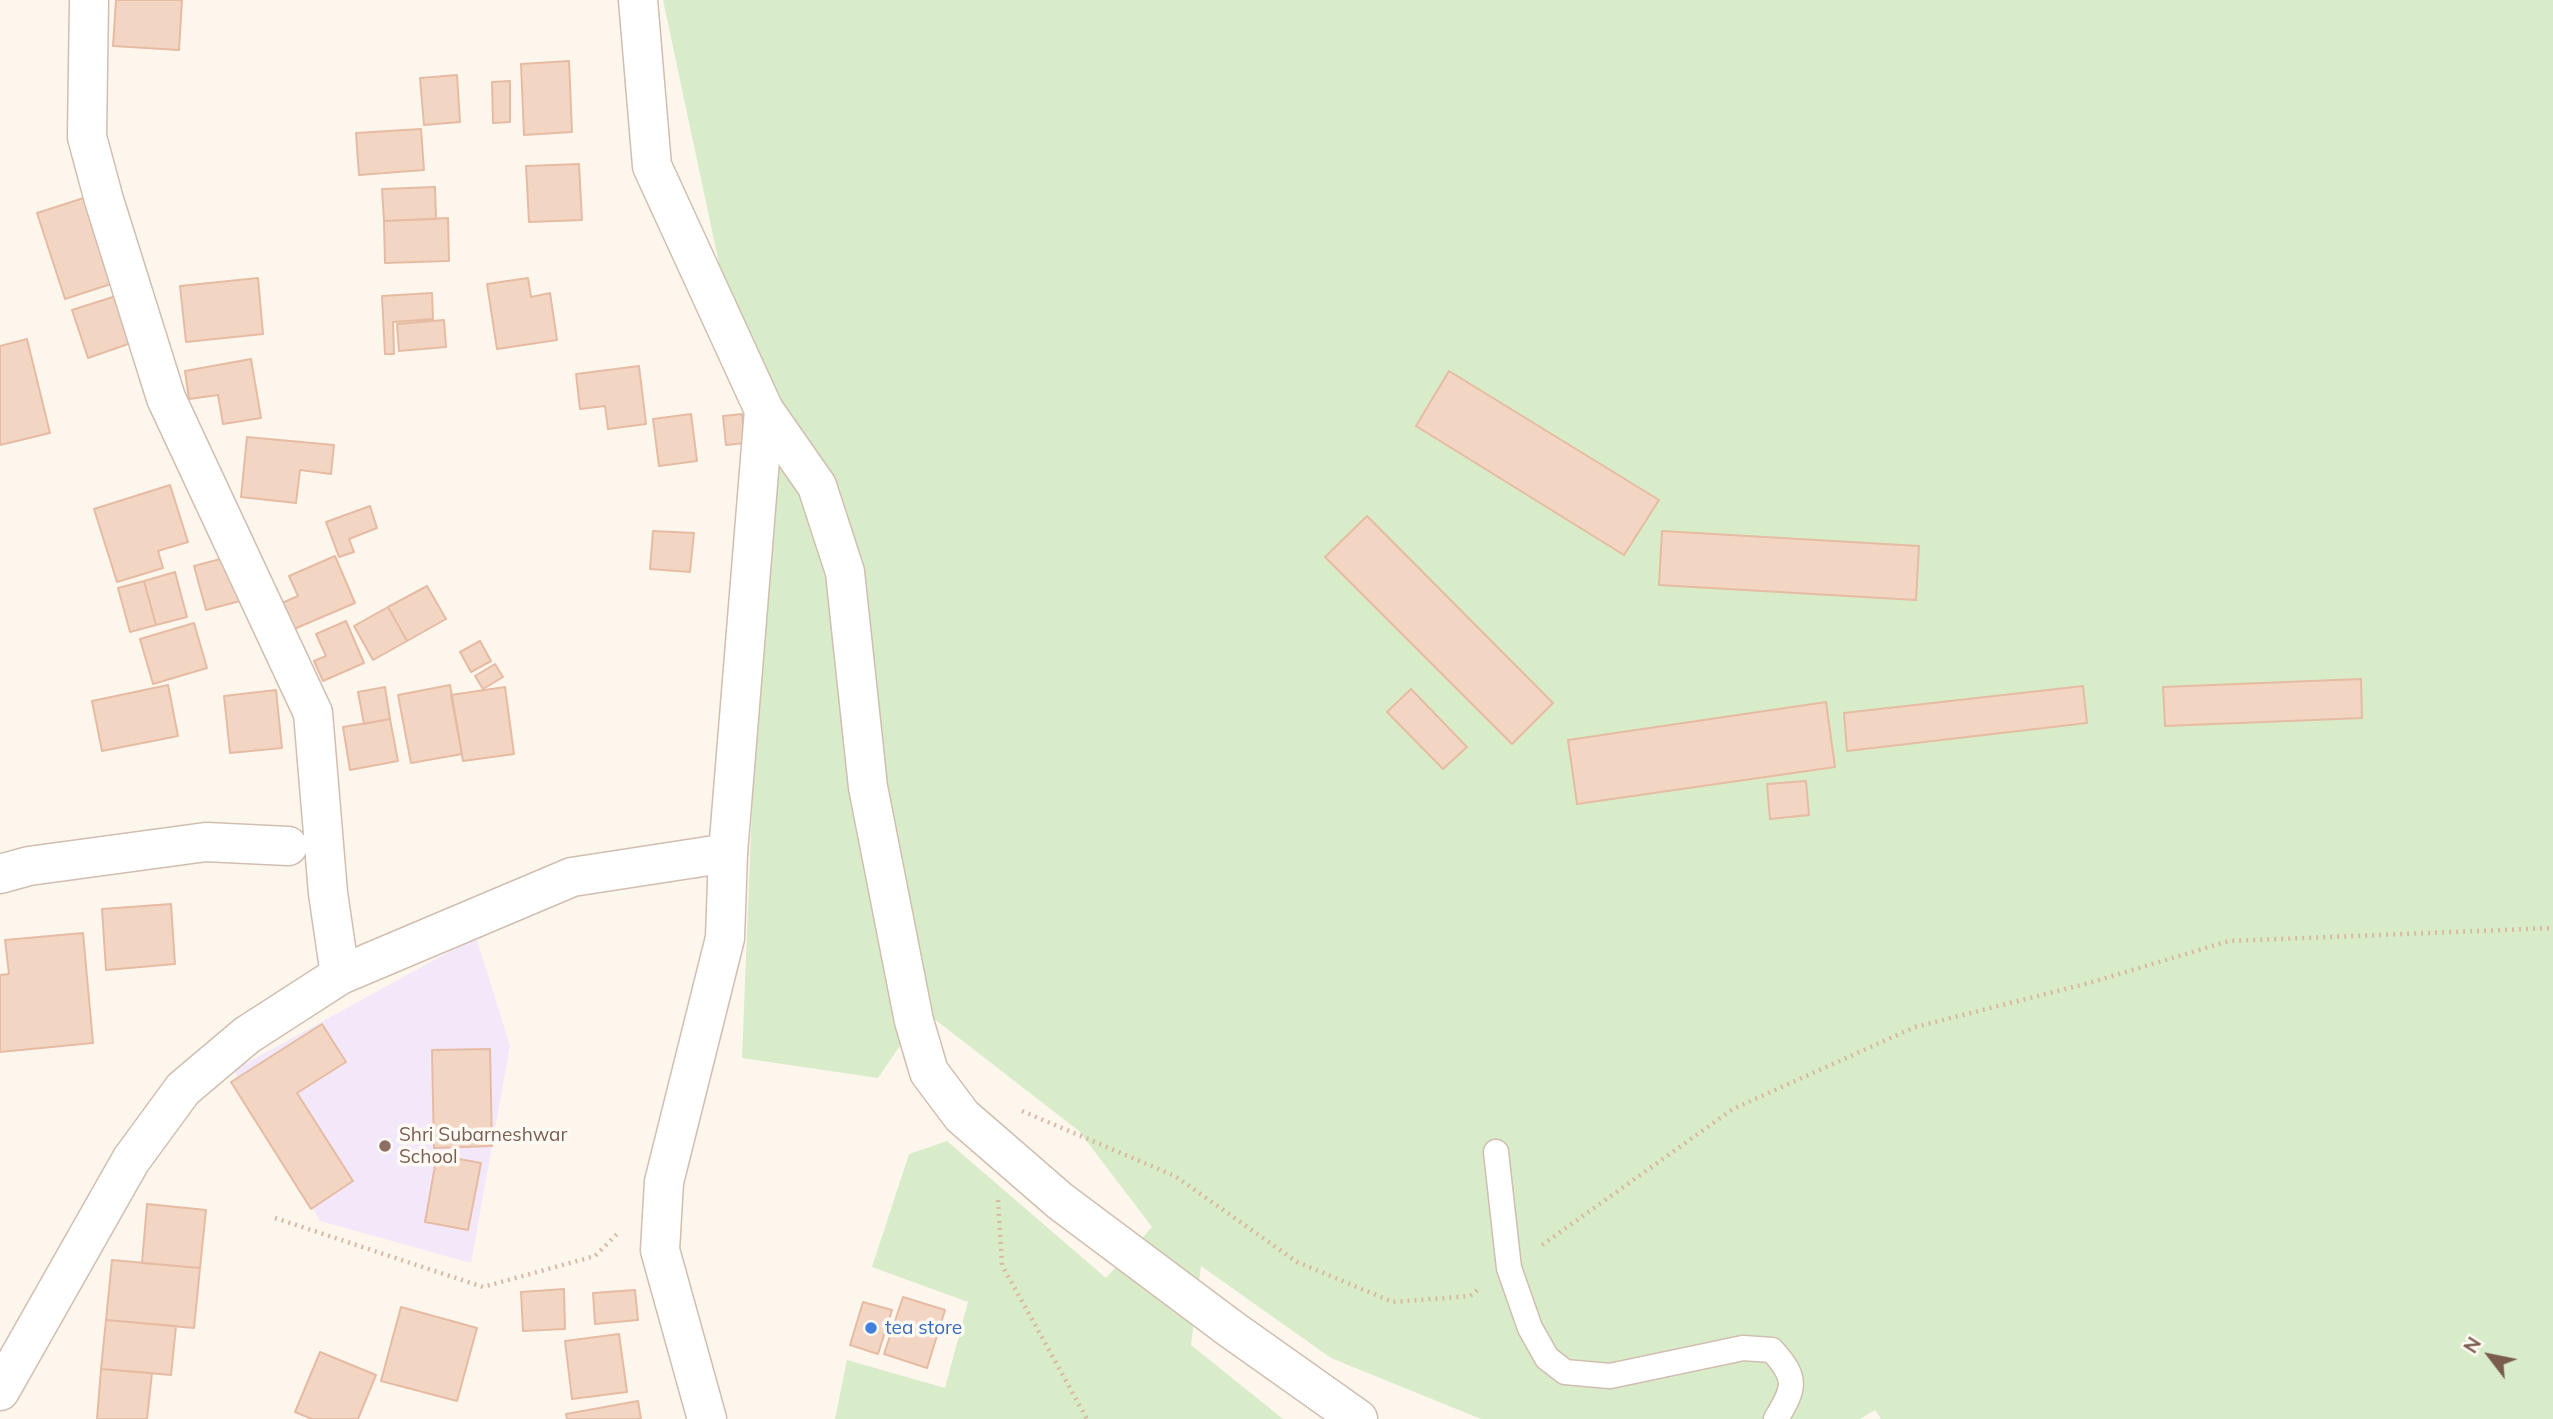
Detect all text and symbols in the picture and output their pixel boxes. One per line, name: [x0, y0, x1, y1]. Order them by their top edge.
place label: Shri Subarneshwar School: [399, 1124, 567, 1168]
marker: Shri Subarneshwar School: [377, 1138, 393, 1154]
place label: tea store: [885, 1317, 962, 1339]
marker: tea store: [863, 1320, 879, 1336]
north arrow: [2455, 1321, 2525, 1391]
text: N: [2458, 1332, 2486, 1357]

